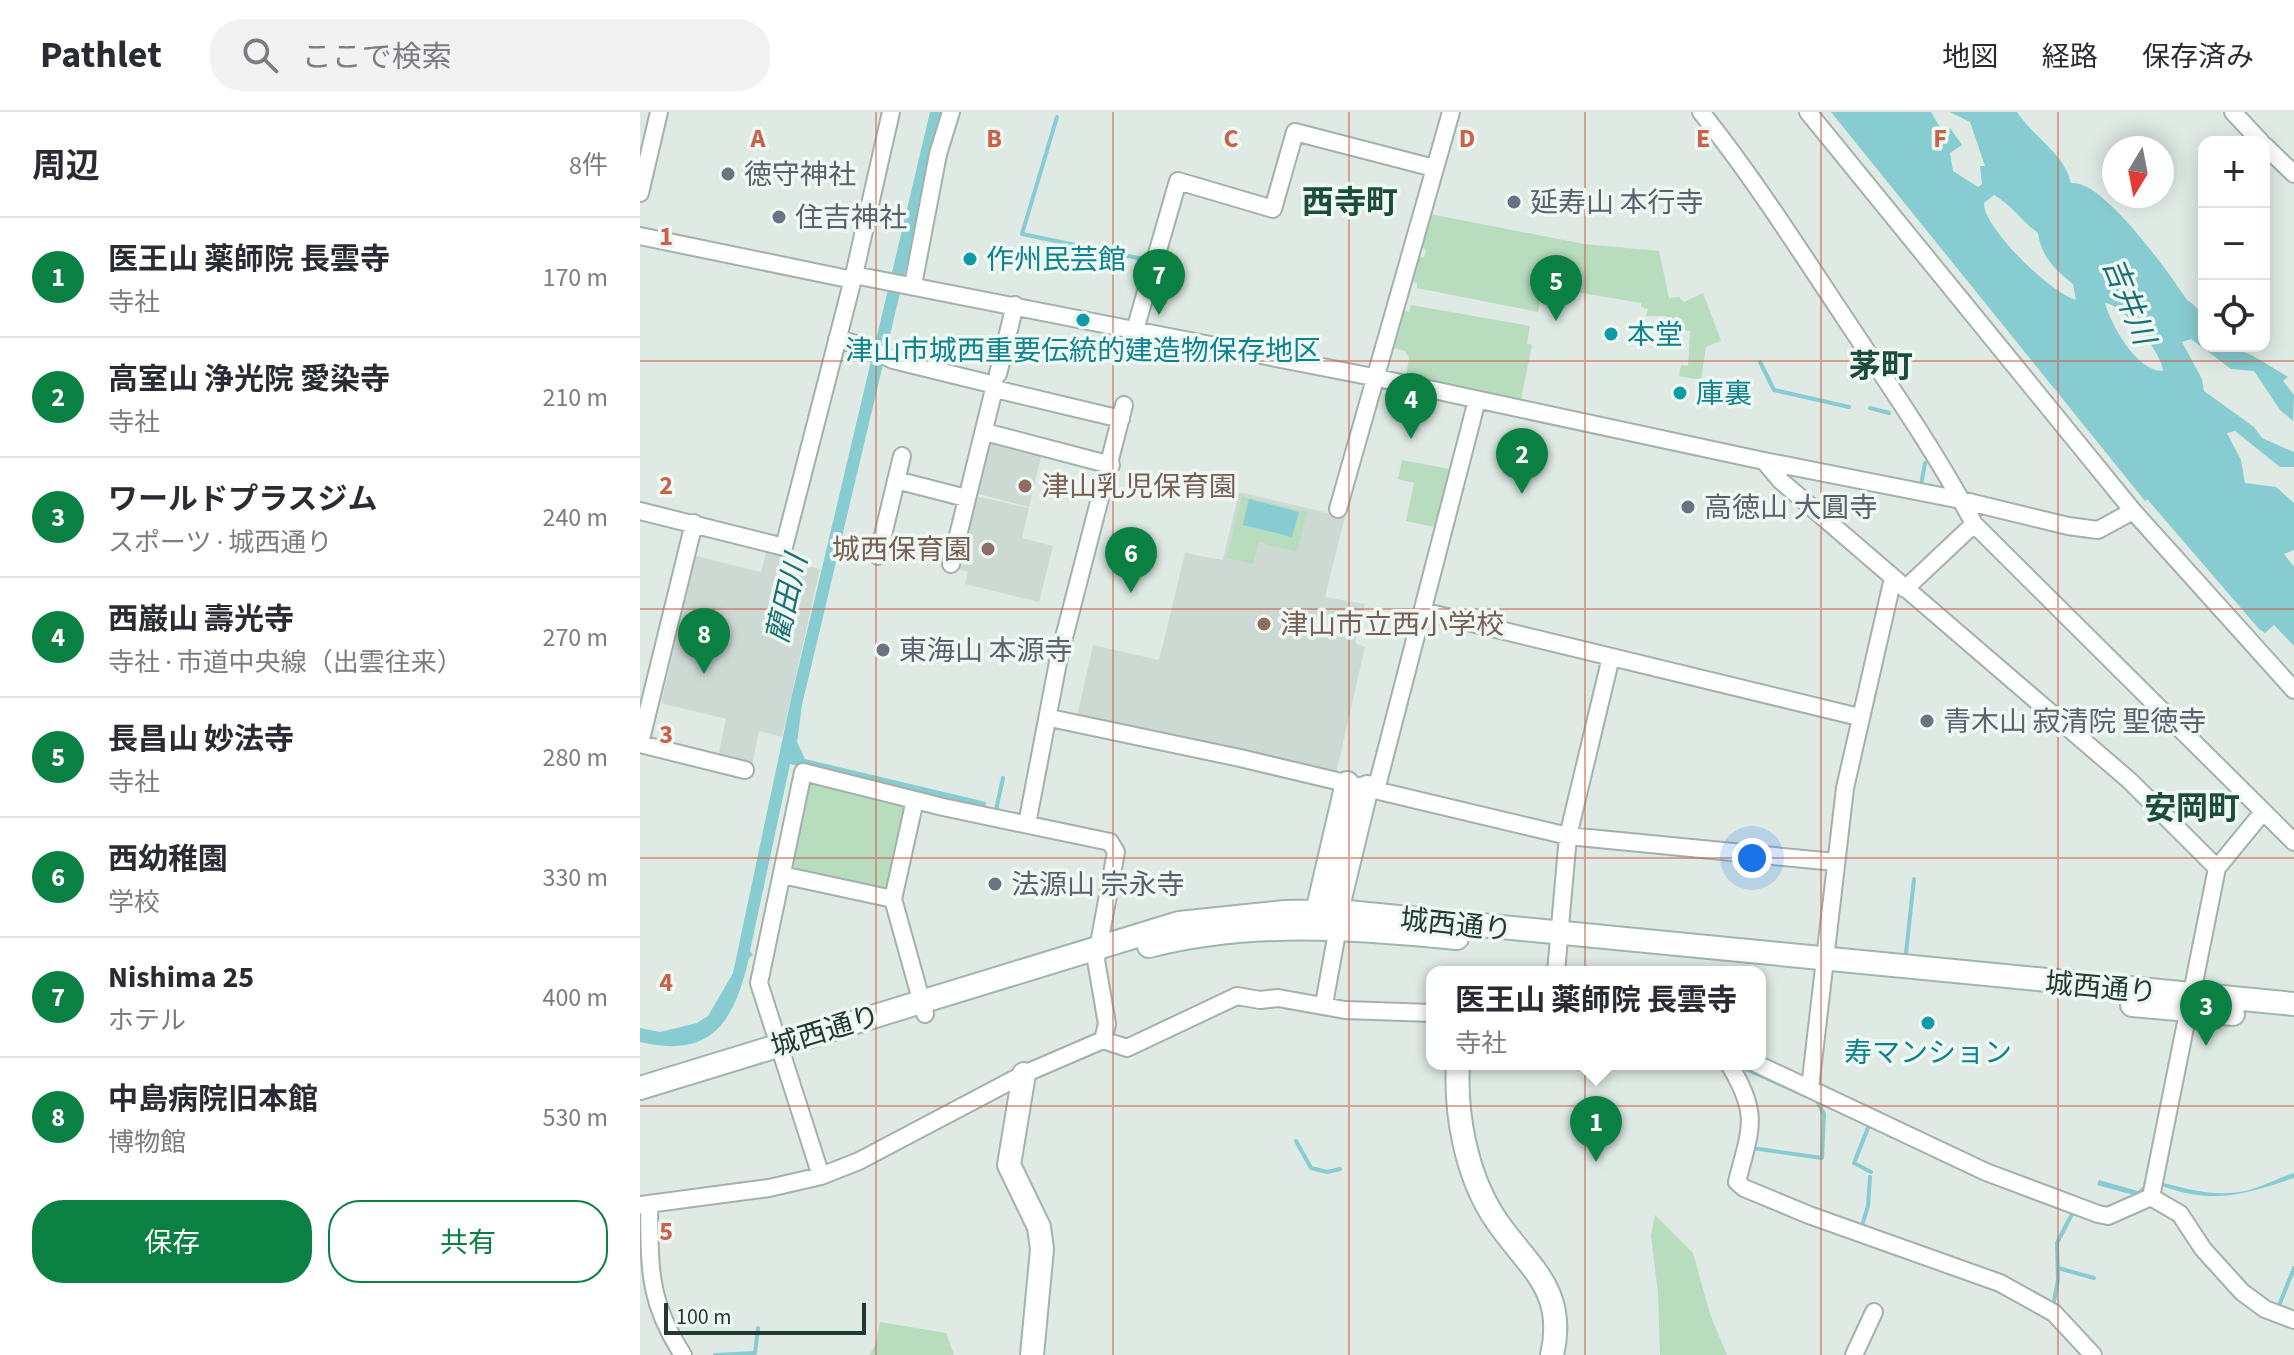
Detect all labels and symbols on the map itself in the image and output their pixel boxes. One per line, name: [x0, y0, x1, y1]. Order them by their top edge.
text: A: [750, 120, 767, 157]
text: B: [986, 120, 1002, 157]
text: C: [1223, 120, 1239, 157]
text: D: [1459, 120, 1475, 157]
text: E: [1696, 120, 1710, 157]
text: F: [1933, 120, 1947, 157]
north arrow: [2102, 136, 2174, 208]
place label: 徳守神社: [744, 155, 856, 195]
marker: 徳守神社: [719, 165, 737, 183]
district label: 西寺町: [1302, 180, 1398, 226]
place label: 延寿山 本行寺: [1530, 183, 1704, 223]
marker: 延寿山 本行寺: [1505, 193, 1523, 211]
place label: 住吉神社: [795, 198, 907, 238]
marker: 住吉神社: [770, 208, 788, 226]
text: 1: [659, 218, 673, 255]
place label: 作州民芸館: [986, 240, 1126, 280]
pin: 7: [1133, 249, 1185, 315]
marker: 作州民芸館: [961, 250, 979, 268]
water label: 吉井川: [2092, 251, 2166, 354]
pin: 5: [1530, 255, 1582, 321]
marker: 津山市城西重要伝統的建造物保存地区: [1074, 311, 1092, 329]
place label: 本堂: [1627, 315, 1683, 355]
marker: 本堂: [1602, 325, 1620, 343]
place label: 津山市城西重要伝統的建造物保存地区: [845, 331, 1321, 371]
district label: 茅町: [1849, 344, 1913, 390]
pin: 4: [1385, 373, 1437, 439]
place label: 庫裏: [1696, 374, 1752, 414]
marker: 庫裏: [1671, 384, 1689, 402]
pin: 2: [1496, 428, 1548, 494]
text: 2: [659, 467, 673, 504]
place label: 津山乳児保育園: [1041, 467, 1237, 507]
marker: 津山乳児保育園: [1016, 477, 1034, 495]
place label: 高徳山 大圓寺: [1704, 488, 1878, 528]
marker: 高徳山 大圓寺: [1679, 498, 1697, 516]
pin: 6: [1105, 527, 1157, 593]
place label: 城西保育園: [832, 530, 972, 570]
marker: 城西保育園: [979, 540, 997, 558]
water label: 藺田川: [756, 548, 819, 648]
place label: 津山市立西小学校: [1280, 605, 1504, 645]
pin: 8: [678, 608, 730, 674]
marker: 津山市立西小学校: [1255, 615, 1273, 633]
place label: 東海山 本源寺: [899, 631, 1073, 671]
marker: 東海山 本源寺: [874, 641, 892, 659]
place label: 青木山 寂清院 聖徳寺: [1943, 702, 2206, 742]
marker: 青木山 寂清院 聖徳寺: [1918, 712, 1936, 730]
text: 3: [659, 716, 673, 753]
district label: 安岡町: [2144, 786, 2240, 832]
your location: [1732, 838, 1772, 878]
place label: 法源山 宗永寺: [1011, 865, 1185, 905]
marker: 法源山 宗永寺: [986, 875, 1004, 893]
street label: 城西通り: [1398, 899, 1514, 951]
street label: 城西通り: [2043, 963, 2158, 1013]
text: 4: [659, 964, 673, 1001]
pin: 3: [2180, 980, 2232, 1046]
street label: 城西通り: [766, 995, 885, 1066]
marker: 寿マンション: [1919, 1014, 1937, 1032]
place label: 寿マンション: [1844, 1033, 2012, 1073]
pin: 1: [1570, 1096, 1622, 1162]
text: 5: [659, 1213, 673, 1250]
scale bar: [664, 1299, 866, 1335]

